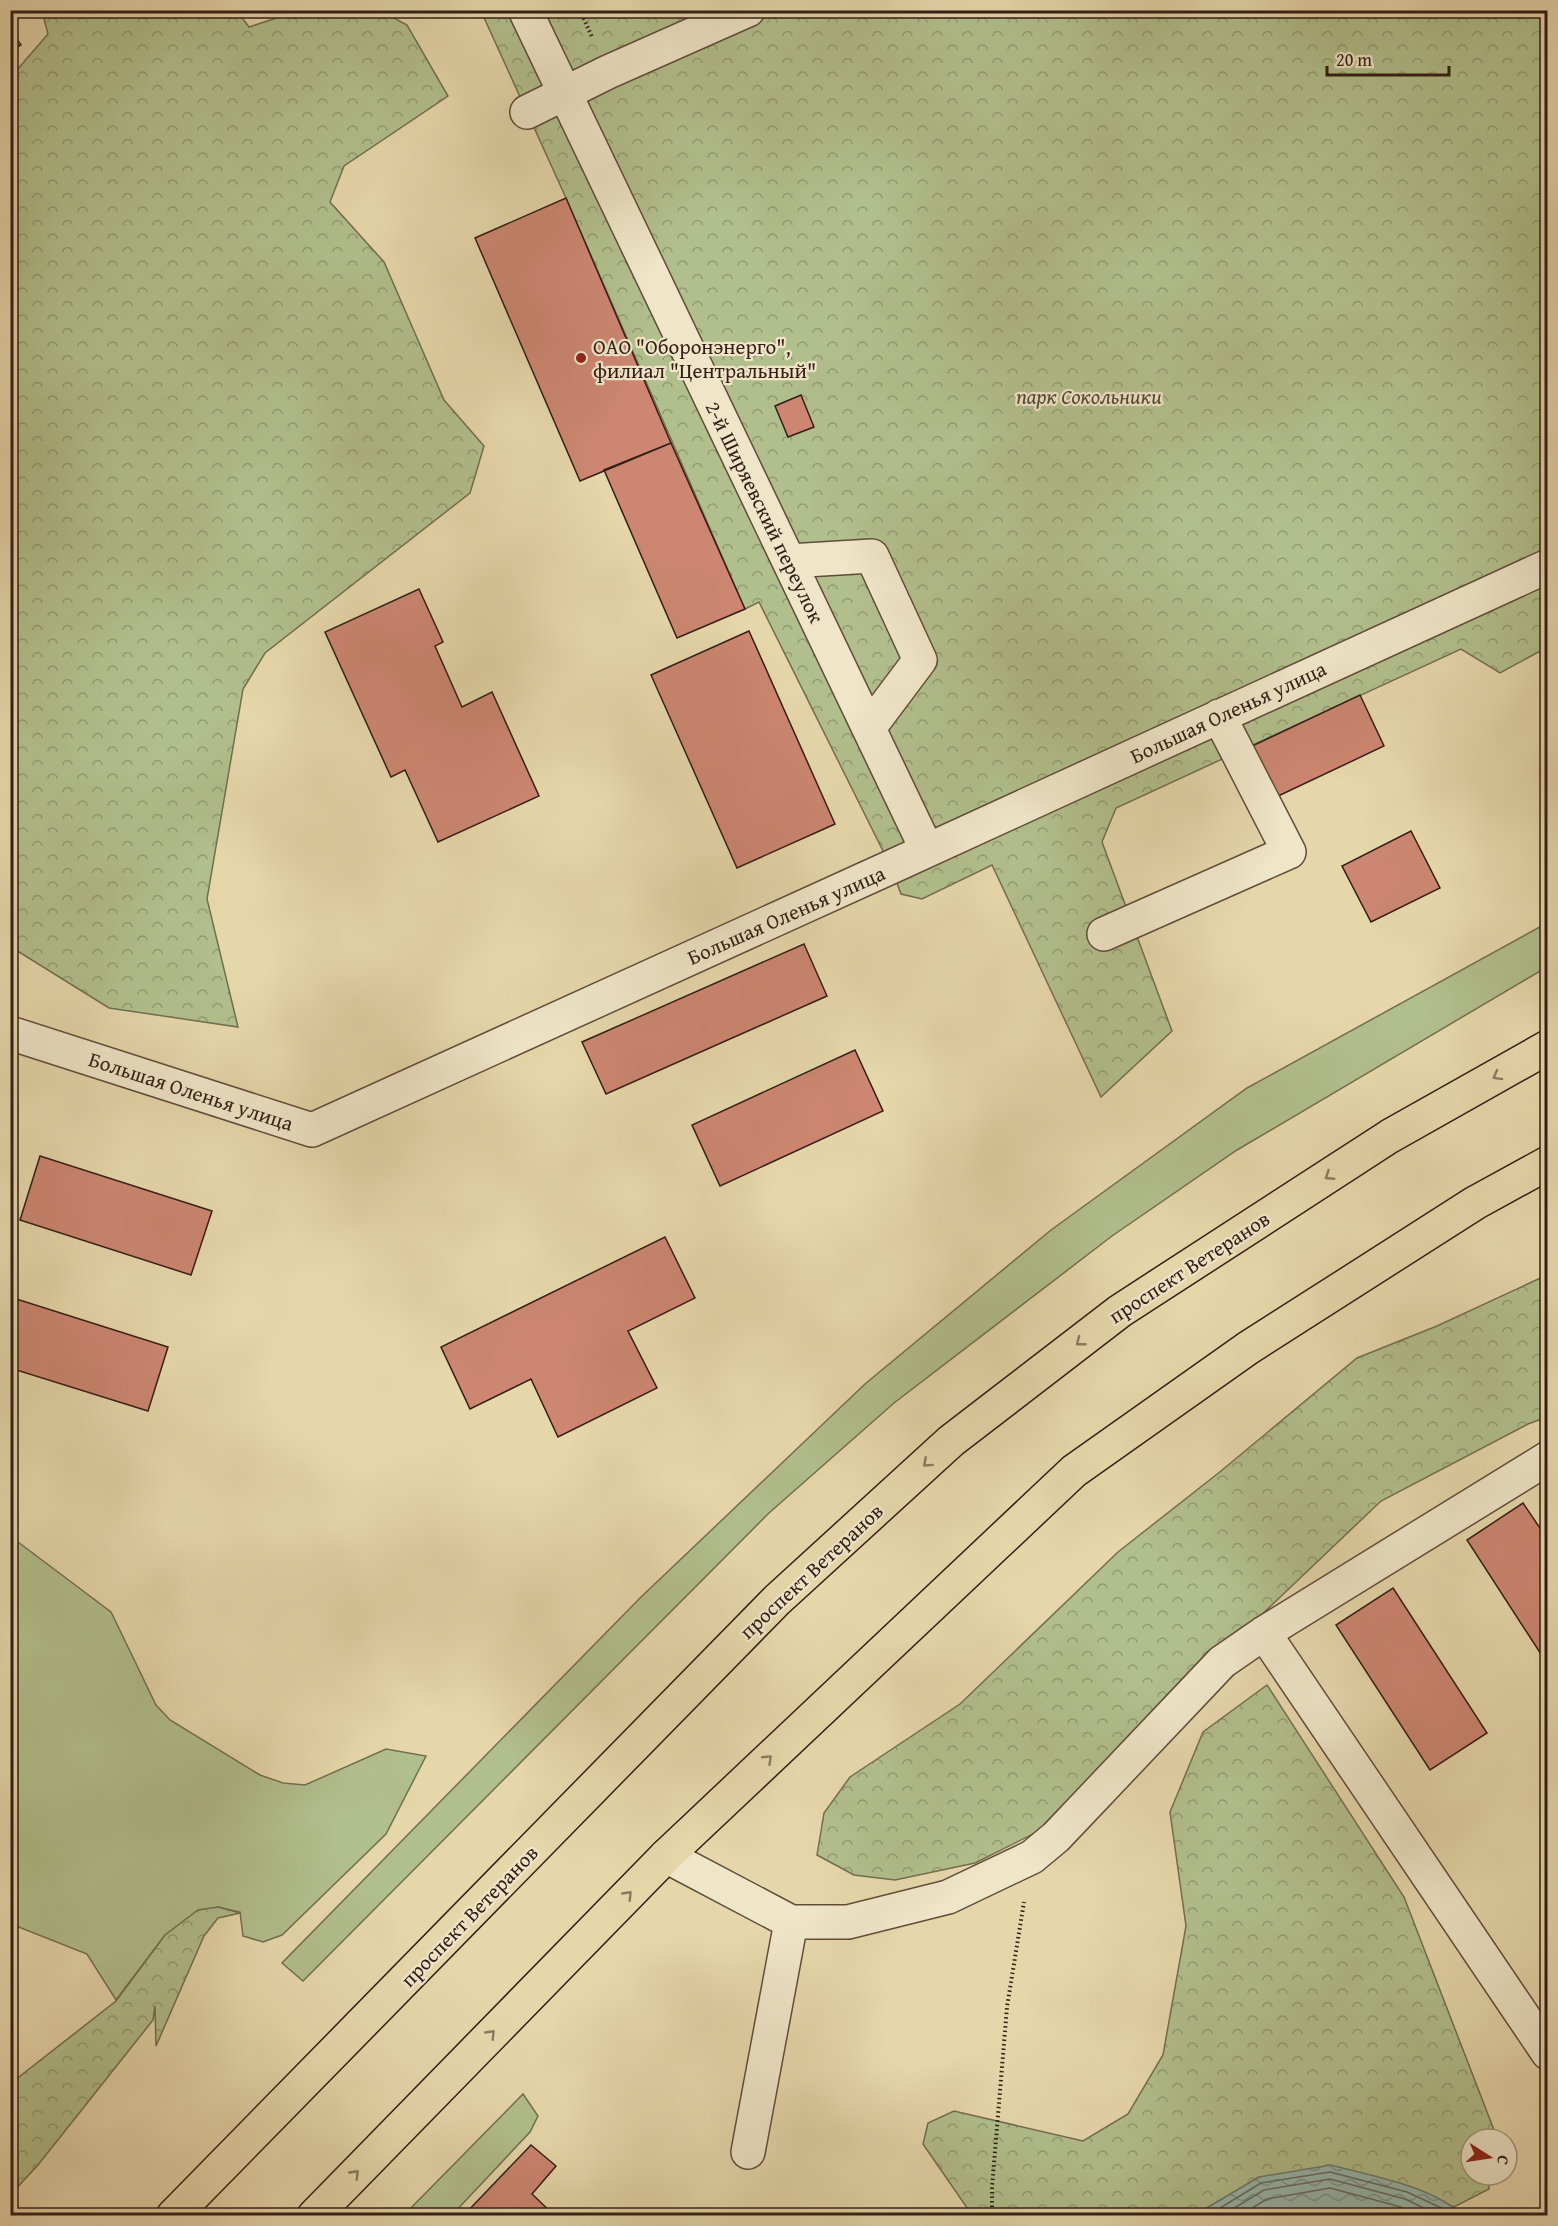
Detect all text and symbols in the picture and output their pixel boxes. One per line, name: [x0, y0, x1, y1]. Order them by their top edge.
scale bar: [1327, 39, 1448, 77]
text: 20 m: [1336, 46, 1372, 73]
place label: ОАО "Оборонэнерго", филиал "Центральный": [593, 331, 816, 386]
marker: ОАО "Оборонэнерго", филиал "Центральный": [574, 351, 588, 365]
park label: парк Сокольники: [1016, 381, 1162, 412]
street label: 2-й Ширяевский переулок: [698, 396, 832, 628]
street label: Большая Оленья улица: [1125, 653, 1331, 771]
street label: Большая Оленья улица: [682, 857, 890, 973]
street label: Большая Оленья улица: [85, 1043, 297, 1139]
one-way arrow: [1492, 1069, 1503, 1080]
one-way arrow: [1325, 1168, 1335, 1180]
street label: проспект Ветеранов: [1102, 1203, 1276, 1331]
one-way arrow: [1076, 1335, 1087, 1346]
one-way arrow: [923, 1456, 934, 1467]
street label: проспект Ветеранов: [732, 1496, 890, 1646]
one-way arrow: [761, 1755, 771, 1766]
street label: проспект Ветеранов: [393, 1838, 545, 1994]
one-way arrow: [620, 1892, 631, 1903]
one-way arrow: [484, 2031, 495, 2042]
north arrow: [1459, 2127, 1519, 2187]
text: С: [1491, 2153, 1516, 2167]
one-way arrow: [347, 2170, 358, 2181]

